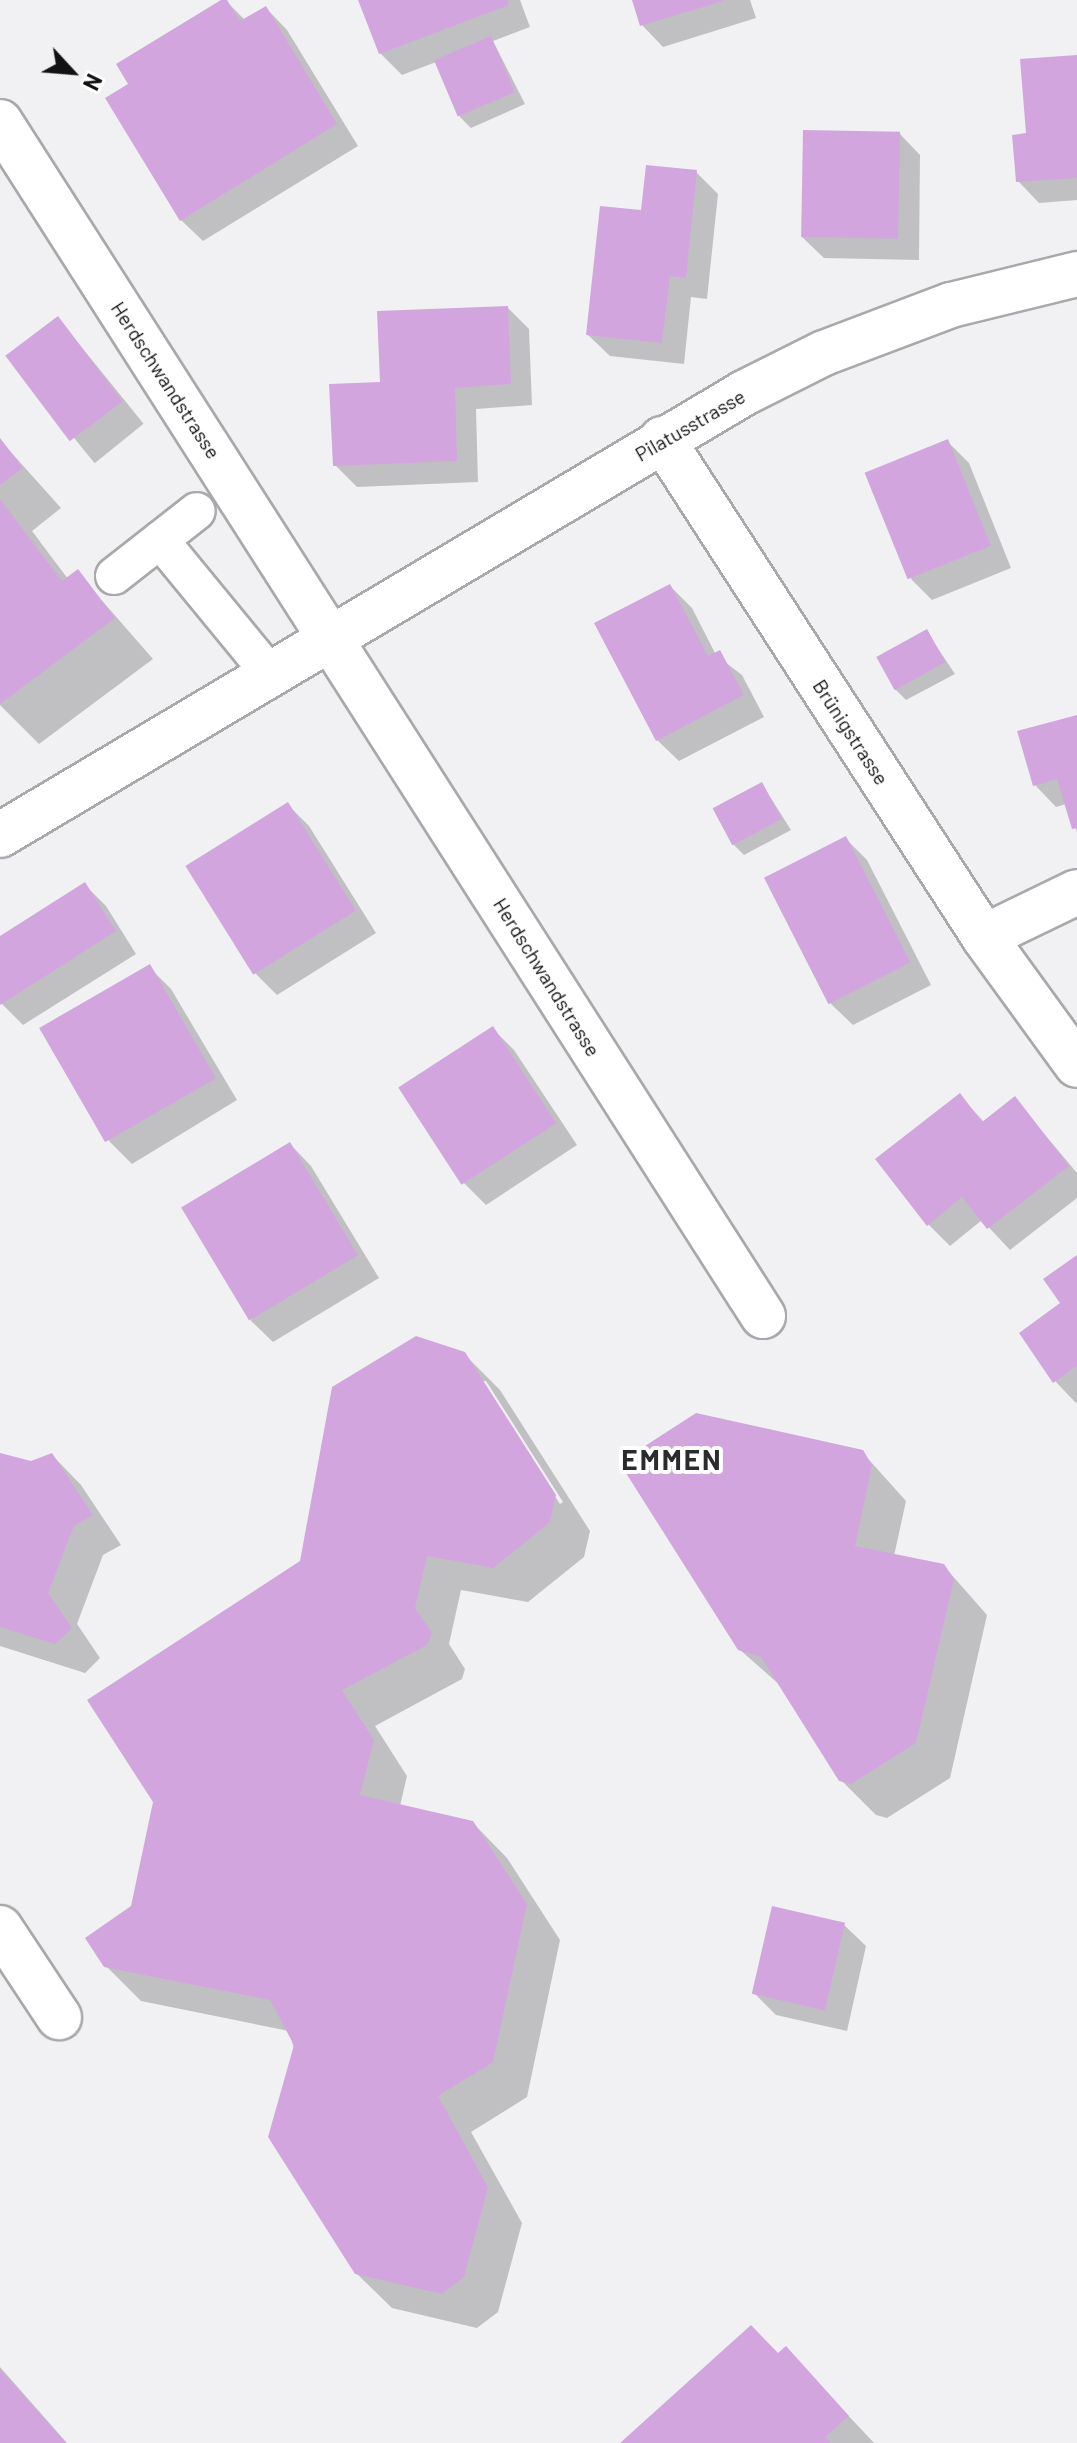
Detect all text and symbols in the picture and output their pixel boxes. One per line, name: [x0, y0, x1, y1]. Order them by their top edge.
north arrow: [32, 32, 112, 112]
text: N: [79, 70, 108, 95]
street label: Herdschwandstrasse: [106, 297, 226, 463]
street label: Pilatusstrasse: [631, 384, 749, 466]
street label: Brünigstrasse: [808, 675, 894, 789]
street label: Herdschwandstrasse: [489, 893, 605, 1061]
district label: EMMEN: [621, 1442, 723, 1476]

